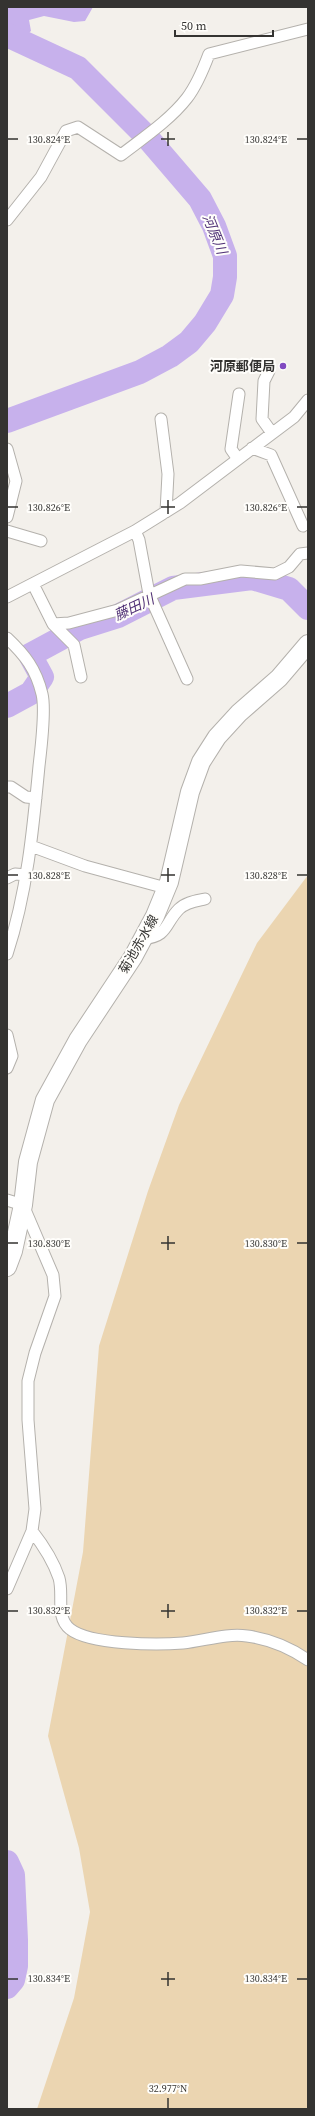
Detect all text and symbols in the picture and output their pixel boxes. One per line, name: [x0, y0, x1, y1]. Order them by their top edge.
scale bar: [175, 12, 273, 38]
text: 50 m: [181, 18, 207, 34]
text: 130.824°E: [28, 133, 70, 146]
text: 130.824°E: [245, 133, 287, 146]
water label: 河原川: [198, 211, 233, 259]
place label: 河原郵便局: [210, 358, 275, 375]
marker: 河原郵便局: [278, 361, 288, 371]
text: 130.826°E: [28, 501, 70, 514]
text: 130.826°E: [245, 501, 287, 514]
water label: 藤田川: [111, 588, 159, 625]
text: 130.828°E: [28, 869, 70, 882]
text: 130.828°E: [245, 869, 287, 882]
street label: 菊池赤水線: [115, 912, 162, 977]
text: 130.830°E: [28, 1237, 70, 1250]
text: 130.830°E: [245, 1237, 287, 1250]
text: 130.832°E: [28, 1604, 70, 1617]
text: 130.832°E: [245, 1604, 287, 1617]
text: 130.834°E: [28, 1972, 70, 1985]
text: 130.834°E: [245, 1972, 287, 1985]
text: 32.977°N: [149, 2082, 187, 2095]

